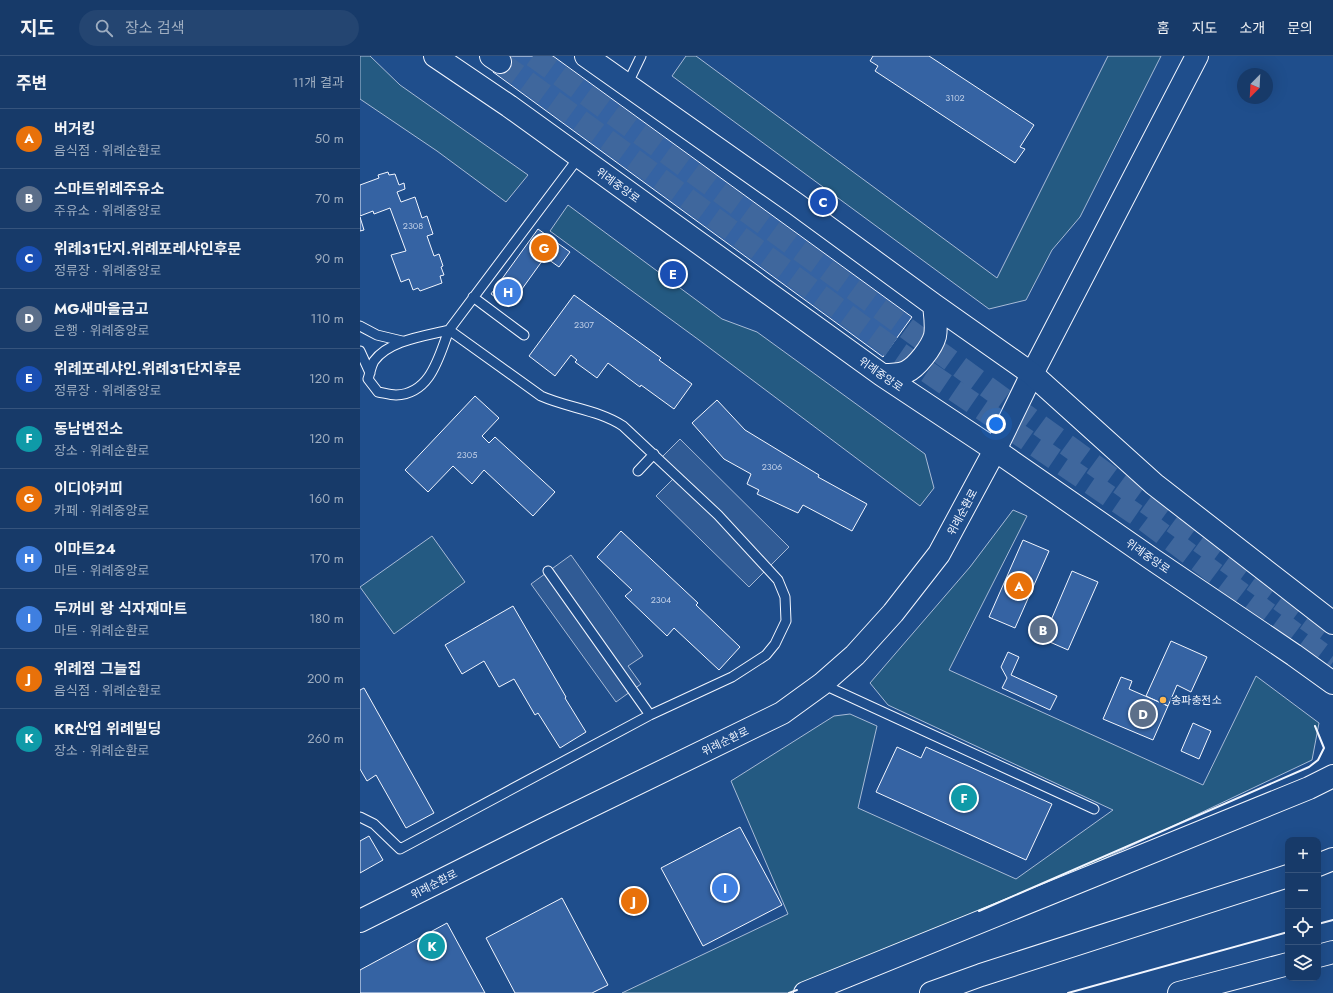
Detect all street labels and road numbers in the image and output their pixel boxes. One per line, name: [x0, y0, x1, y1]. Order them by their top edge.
street label: 위례중앙로: [593, 164, 643, 206]
street label: 위례중앙로: [856, 353, 906, 395]
street label: 위례순환로: [943, 486, 981, 538]
street label: 위례중앙로: [1123, 535, 1173, 577]
street label: 위례순환로: [699, 723, 751, 759]
street label: 위례순환로: [408, 865, 460, 903]

